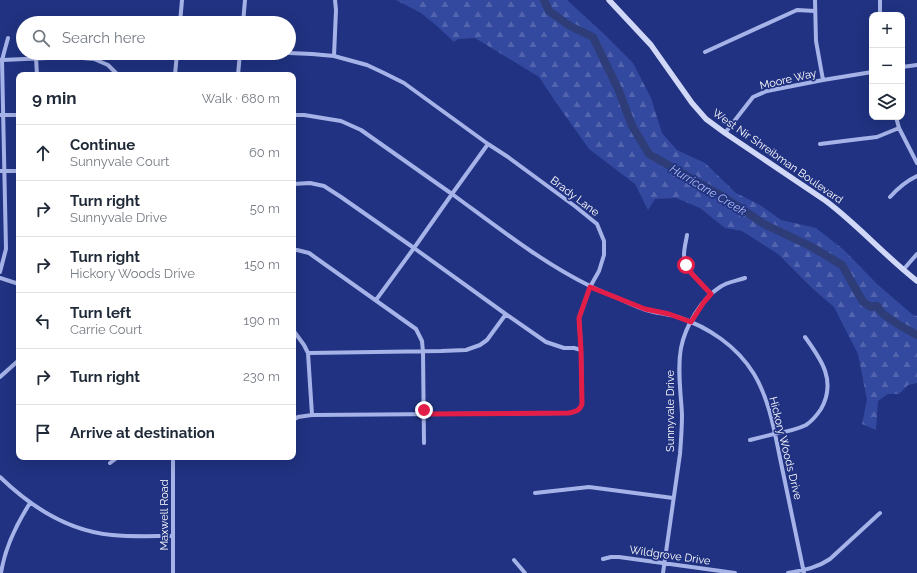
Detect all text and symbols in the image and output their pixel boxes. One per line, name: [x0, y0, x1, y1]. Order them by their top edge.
map controls: [869, 12, 905, 120]
button: +: [869, 12, 905, 48]
search box: [16, 16, 296, 60]
icon: search: [30, 27, 52, 49]
text: Search here: [62, 29, 145, 47]
button: −: [869, 48, 905, 84]
street label: Moore Way: [758, 67, 818, 92]
button: layers: [869, 84, 905, 120]
text: 9 min: [32, 88, 77, 108]
text: Walk · 680 m: [202, 91, 280, 106]
street label: West Nir Shreibman Boulevard: [710, 106, 845, 207]
text: Continue: [70, 136, 135, 154]
icon: ahead: [32, 142, 54, 164]
text: 60 m: [249, 145, 280, 160]
text: Sunnyvale Court: [70, 154, 169, 169]
water label: Hurricane Creek: [667, 162, 749, 219]
street label: Brady Lane: [548, 174, 602, 219]
text: Turn right: [70, 192, 140, 210]
icon: right: [32, 198, 54, 220]
text: 50 m: [250, 201, 280, 216]
text: Sunnyvale Drive: [70, 210, 167, 225]
text: Turn right: [70, 248, 140, 266]
icon: right: [32, 254, 54, 276]
route start: [677, 256, 695, 274]
text: 150 m: [244, 257, 280, 272]
text: Hickory Woods Drive: [70, 266, 195, 281]
text: Turn left: [70, 304, 131, 322]
icon: left: [32, 310, 54, 332]
text: 190 m: [244, 313, 280, 328]
text: Carrie Court: [70, 322, 142, 337]
icon: right: [32, 366, 54, 388]
text: Turn right: [70, 368, 140, 386]
text: 230 m: [243, 369, 280, 384]
street label: Sunnyvale Drive: [664, 369, 677, 452]
street label: Hickory Woods Drive: [766, 395, 805, 501]
route end: [415, 401, 433, 419]
icon: arrive: [32, 422, 54, 444]
text: Arrive at destination: [70, 424, 215, 442]
street label: Maxwell Road: [158, 479, 171, 551]
street label: Wildgrove Drive: [629, 543, 712, 568]

